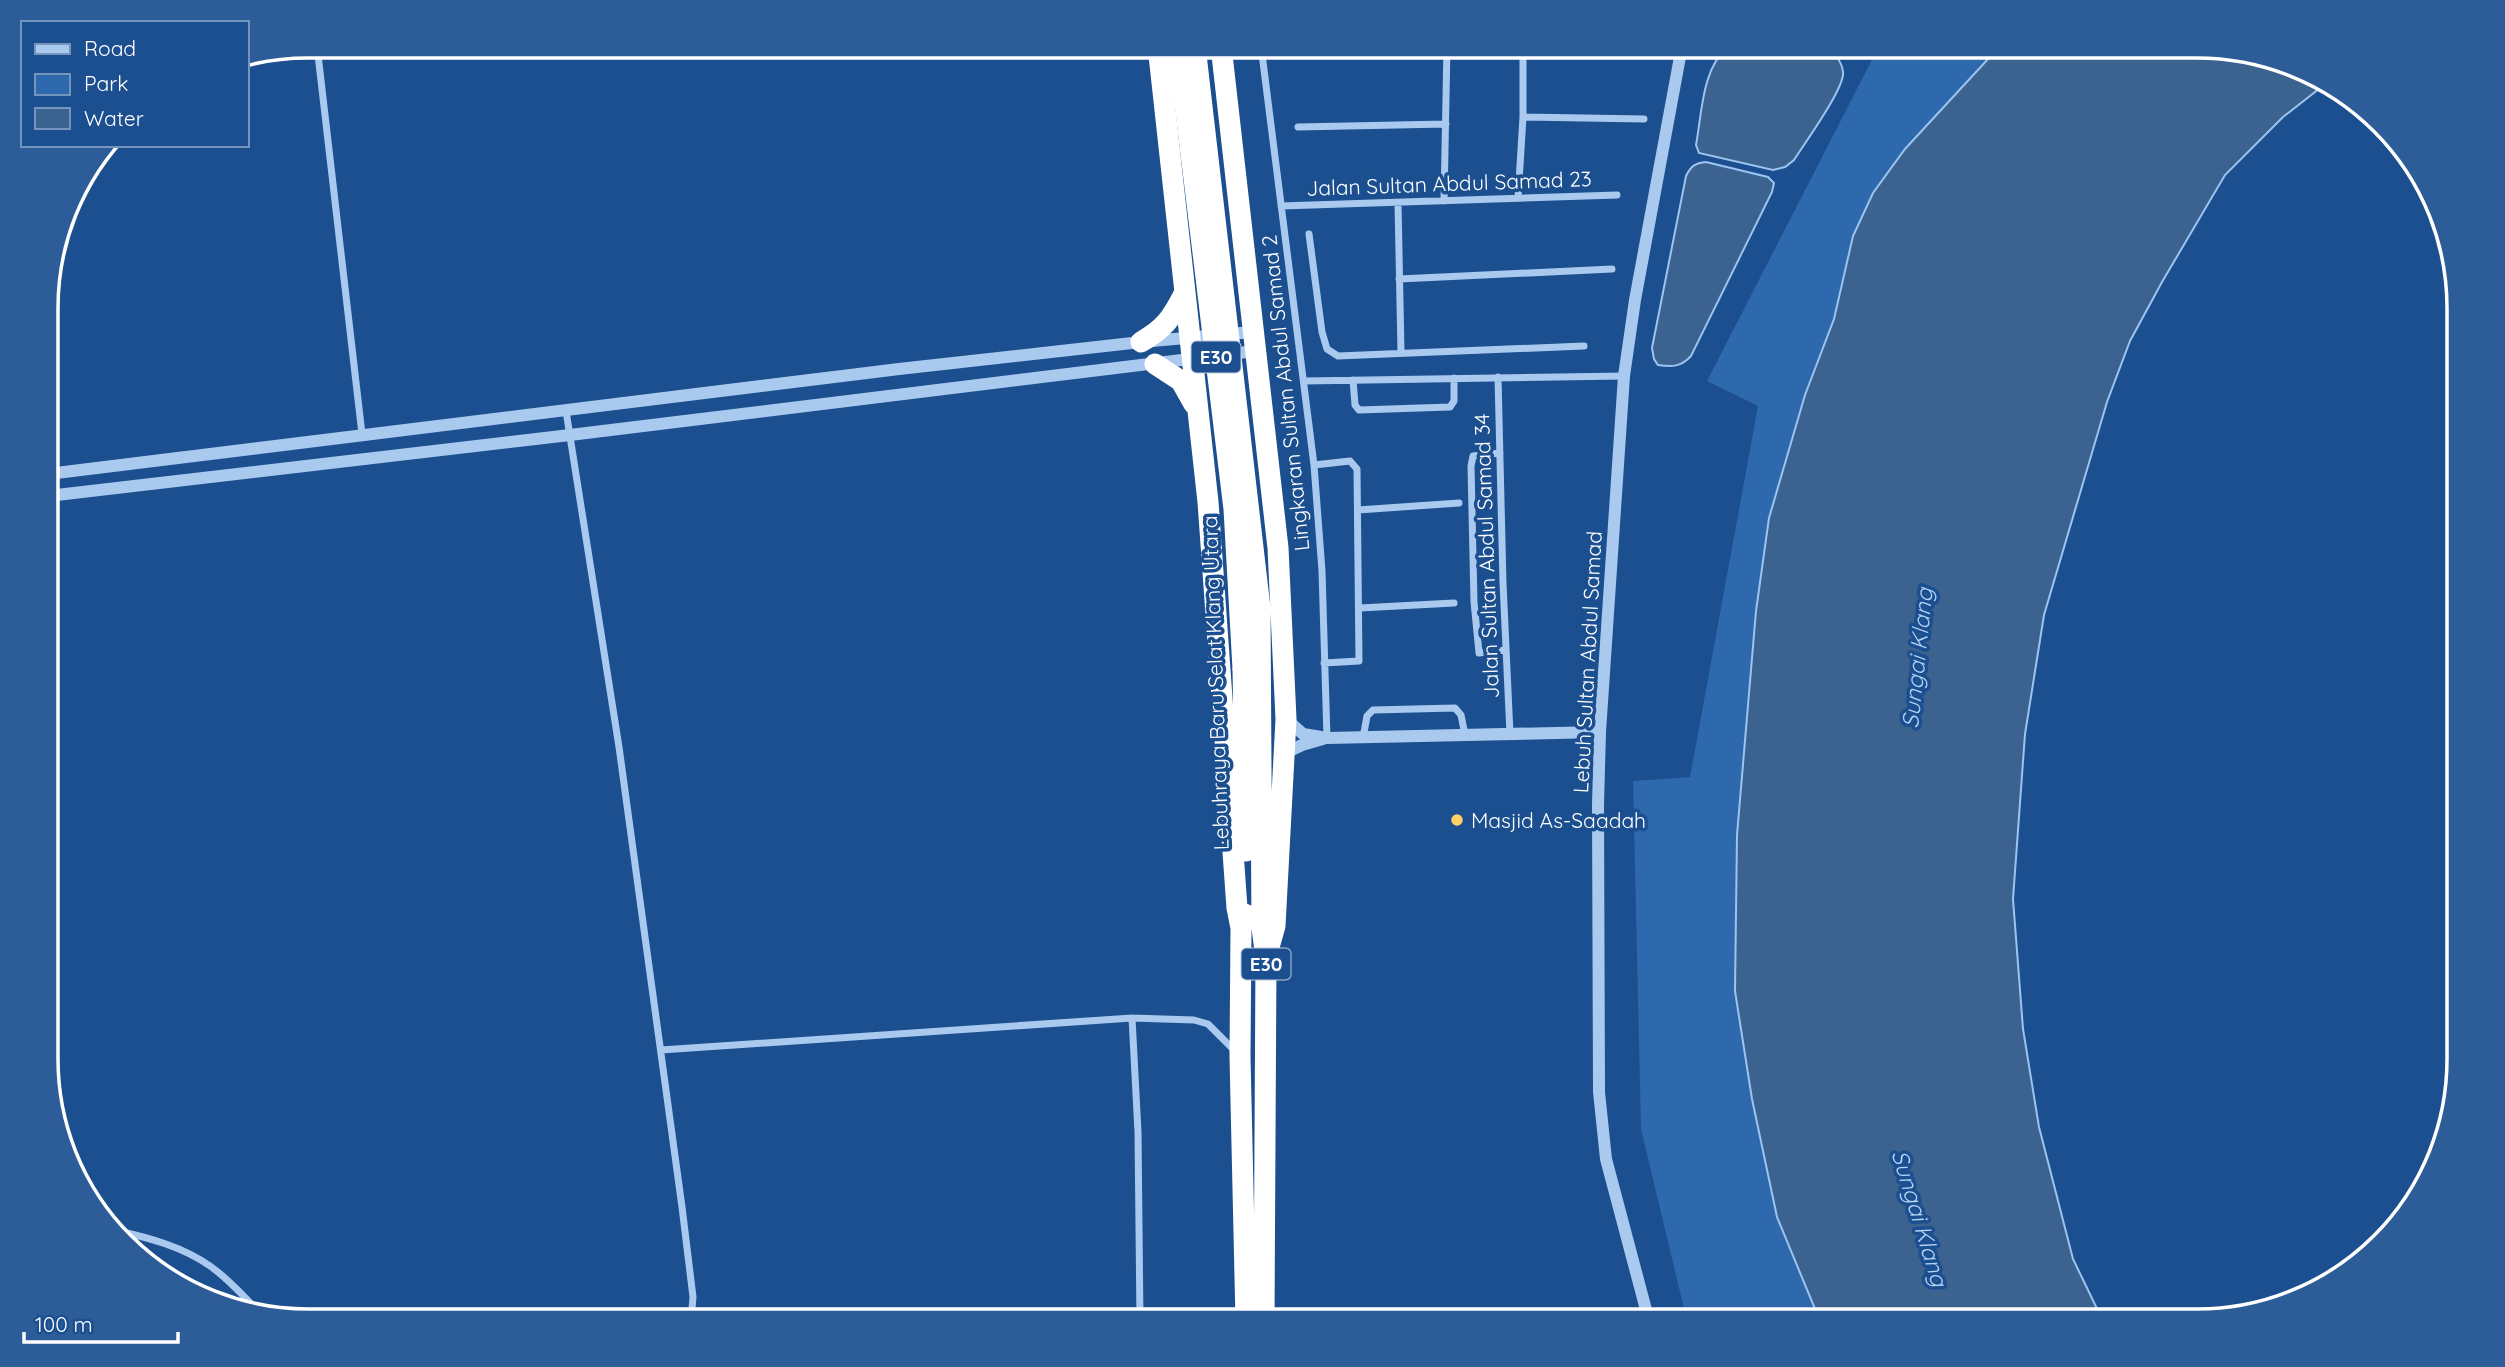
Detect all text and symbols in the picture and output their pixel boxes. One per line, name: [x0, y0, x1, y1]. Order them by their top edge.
legend: [21, 21, 248, 147]
text: Road: [84, 35, 136, 61]
text: Park: [84, 70, 128, 96]
text: Water: [84, 105, 144, 131]
street label: Jalan Sultan Abdul Samad 23: [1306, 165, 1592, 201]
street label: Lingkaran Sultan Abdul Samad 2: [1255, 234, 1315, 552]
road number: E30: [1192, 342, 1240, 372]
street label: Jalan Sultan Abdul Samad 34: [1468, 413, 1504, 699]
street label: Lebuhraya Baru Selat Klang Utara: [1196, 515, 1234, 851]
street label: Lebuh Sultan Abdul Samad: [1567, 530, 1607, 794]
water label: Sungai Klang: [1895, 585, 1939, 730]
place label: Masjid As-Saadah: [1471, 807, 1646, 833]
marker: Masjid As-Saadah: [1449, 812, 1465, 828]
road number: E30: [1242, 948, 1290, 980]
water label: Sungai Klang: [1886, 1146, 1955, 1291]
scale bar: [24, 1300, 178, 1344]
text: 100 m: [35, 1311, 93, 1337]

